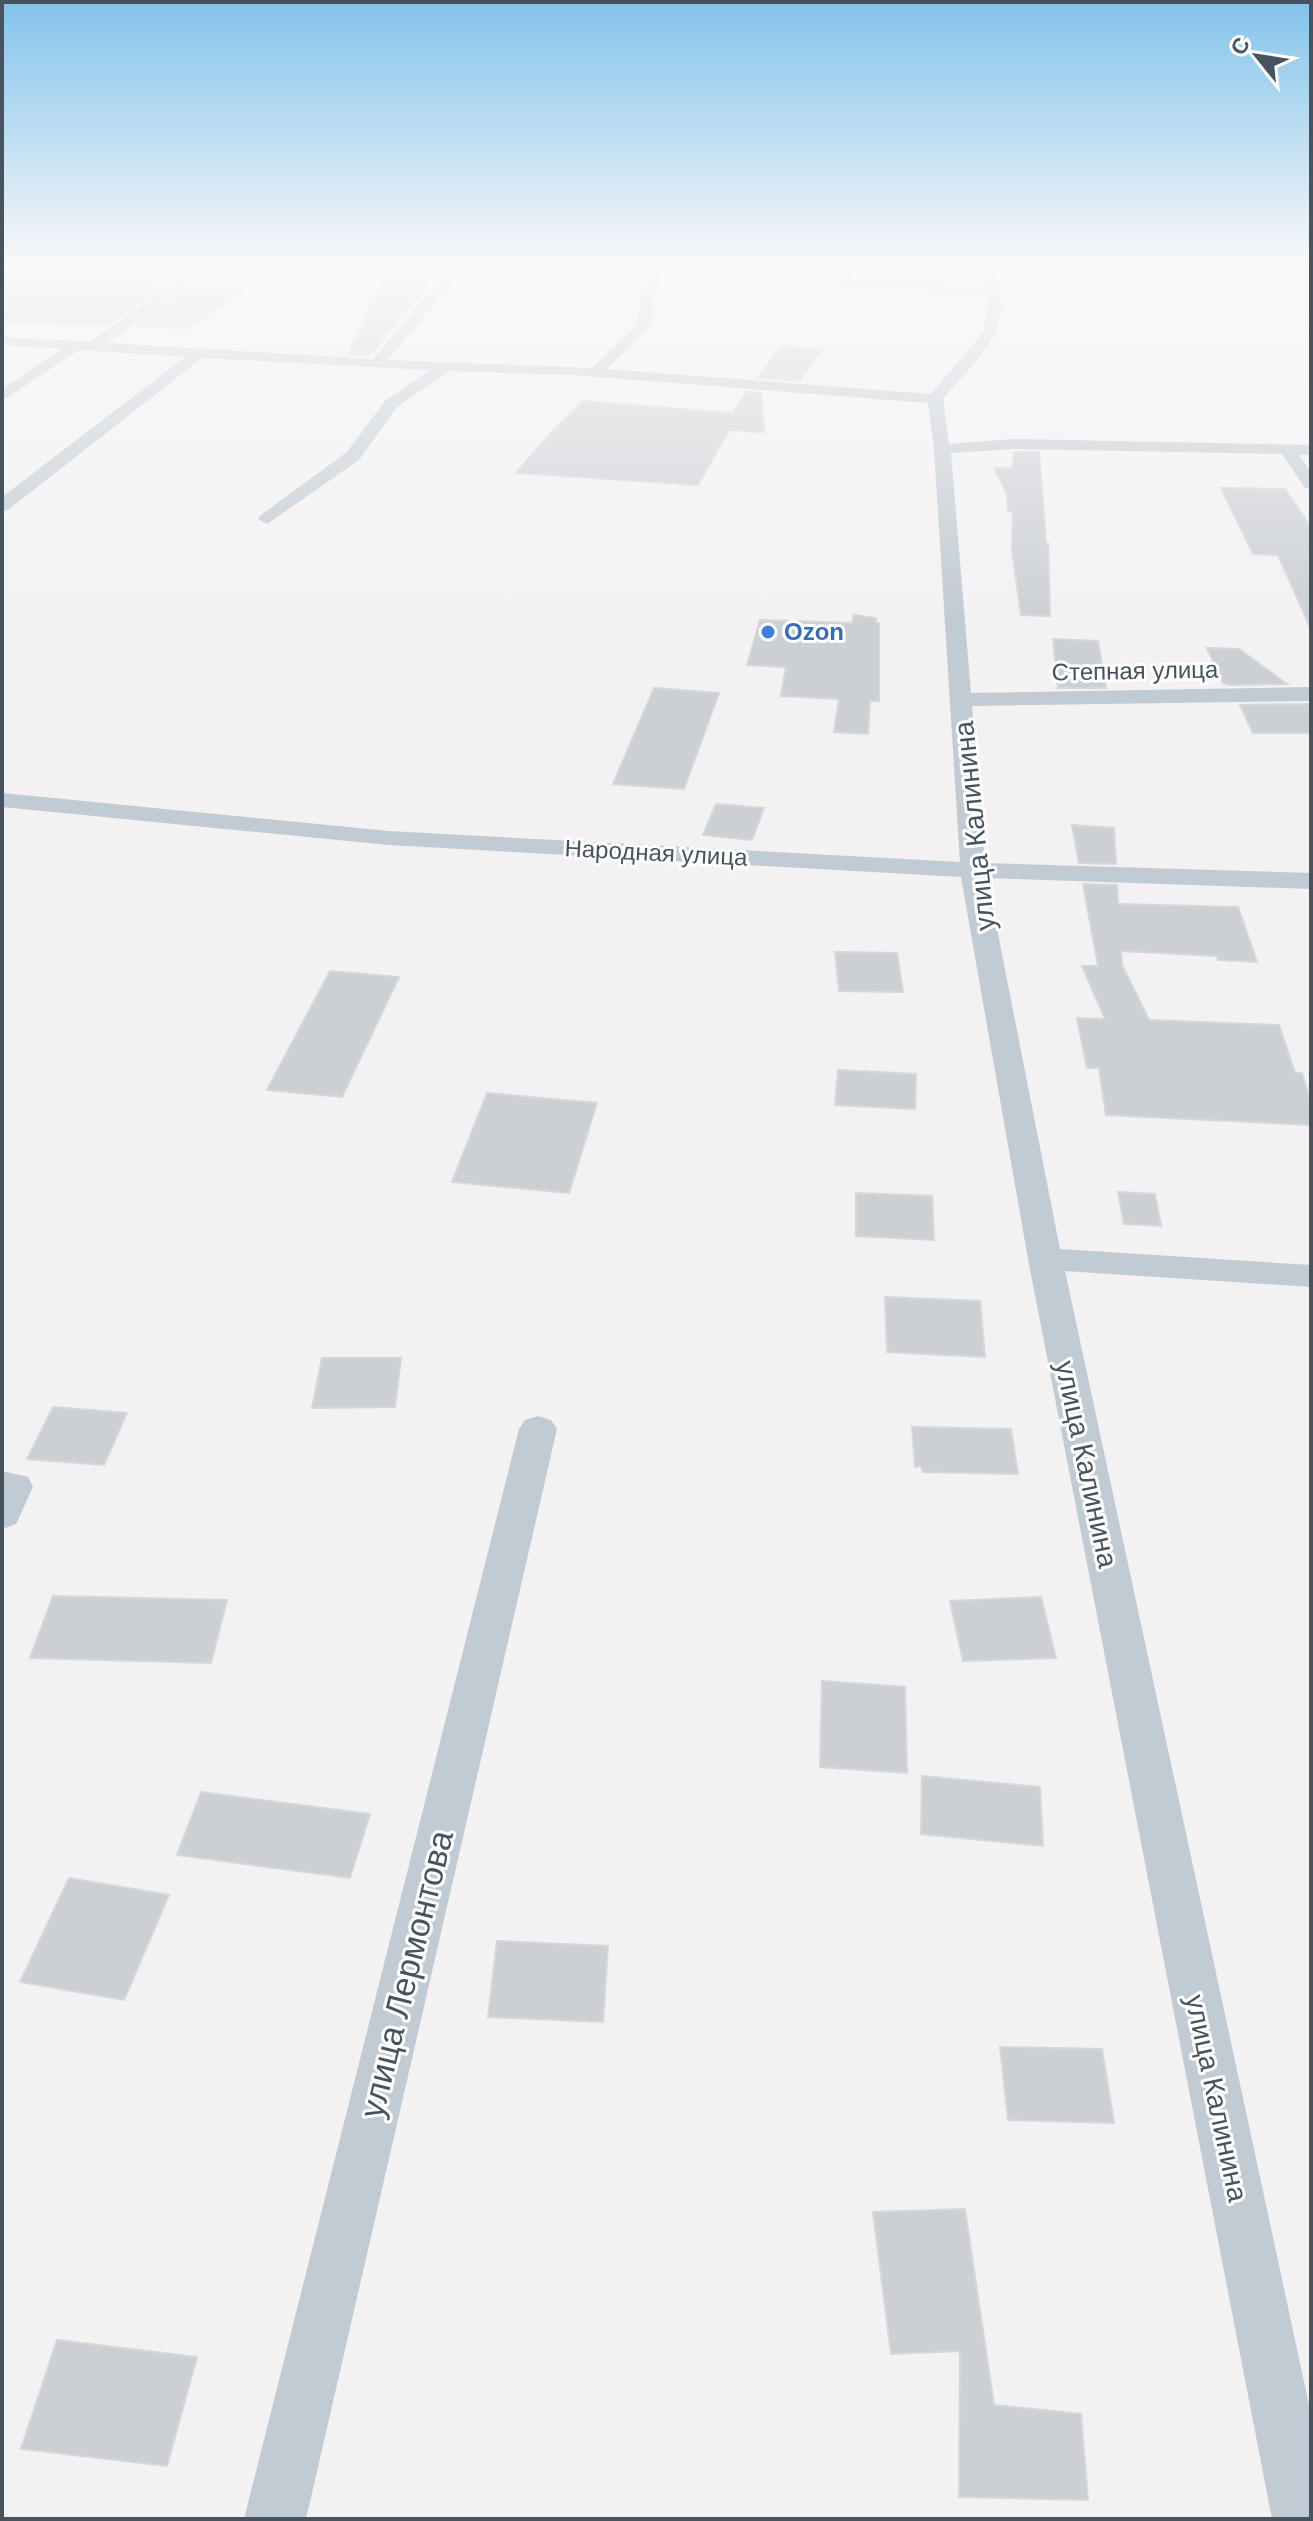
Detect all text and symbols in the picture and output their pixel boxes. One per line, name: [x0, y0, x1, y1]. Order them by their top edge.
north arrow: [1217, 16, 1297, 96]
text: С: [1225, 33, 1255, 59]
place label: Ozon: [784, 618, 844, 645]
marker: Ozon: [759, 623, 777, 641]
street label: Степная улица: [1051, 656, 1219, 685]
street label: улица Калинина: [948, 719, 1001, 932]
street label: Народная улица: [564, 834, 749, 871]
street label: улица Калинина: [1049, 1358, 1124, 1571]
street label: улица Лермонтова: [352, 1826, 460, 2122]
street label: улица Калинина: [1179, 1992, 1254, 2205]

